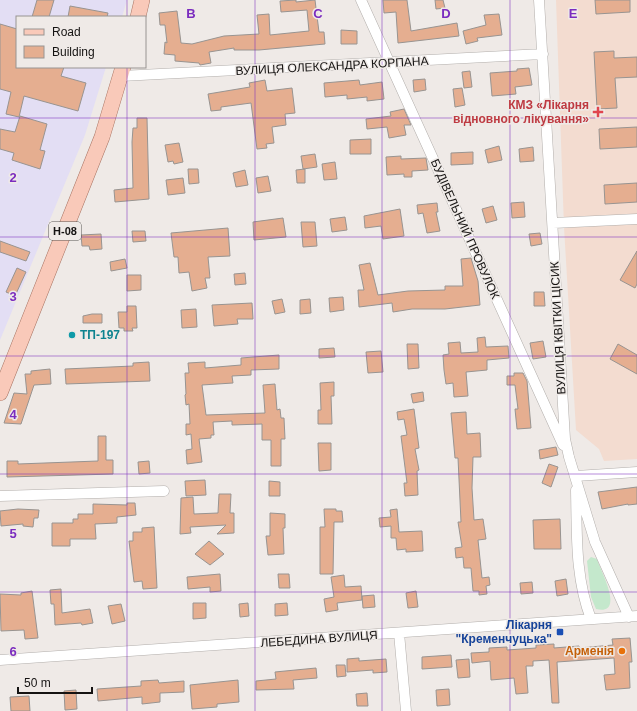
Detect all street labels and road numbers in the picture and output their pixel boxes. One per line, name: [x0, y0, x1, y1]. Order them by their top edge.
street label: ВУЛИЦЯ ОЛЕКСАНДРА КОРПАНА: [235, 54, 429, 78]
street label: БУДІВЕЛЬНИЙ ПРОВУЛОК: [428, 156, 503, 301]
road number: Н-08: [49, 222, 81, 240]
street label: ВУЛИЦЯ КВІТКИ ЦІСИК: [548, 261, 568, 395]
street label: ЛЕБЕДИНА ВУЛИЦЯ: [260, 628, 378, 650]

